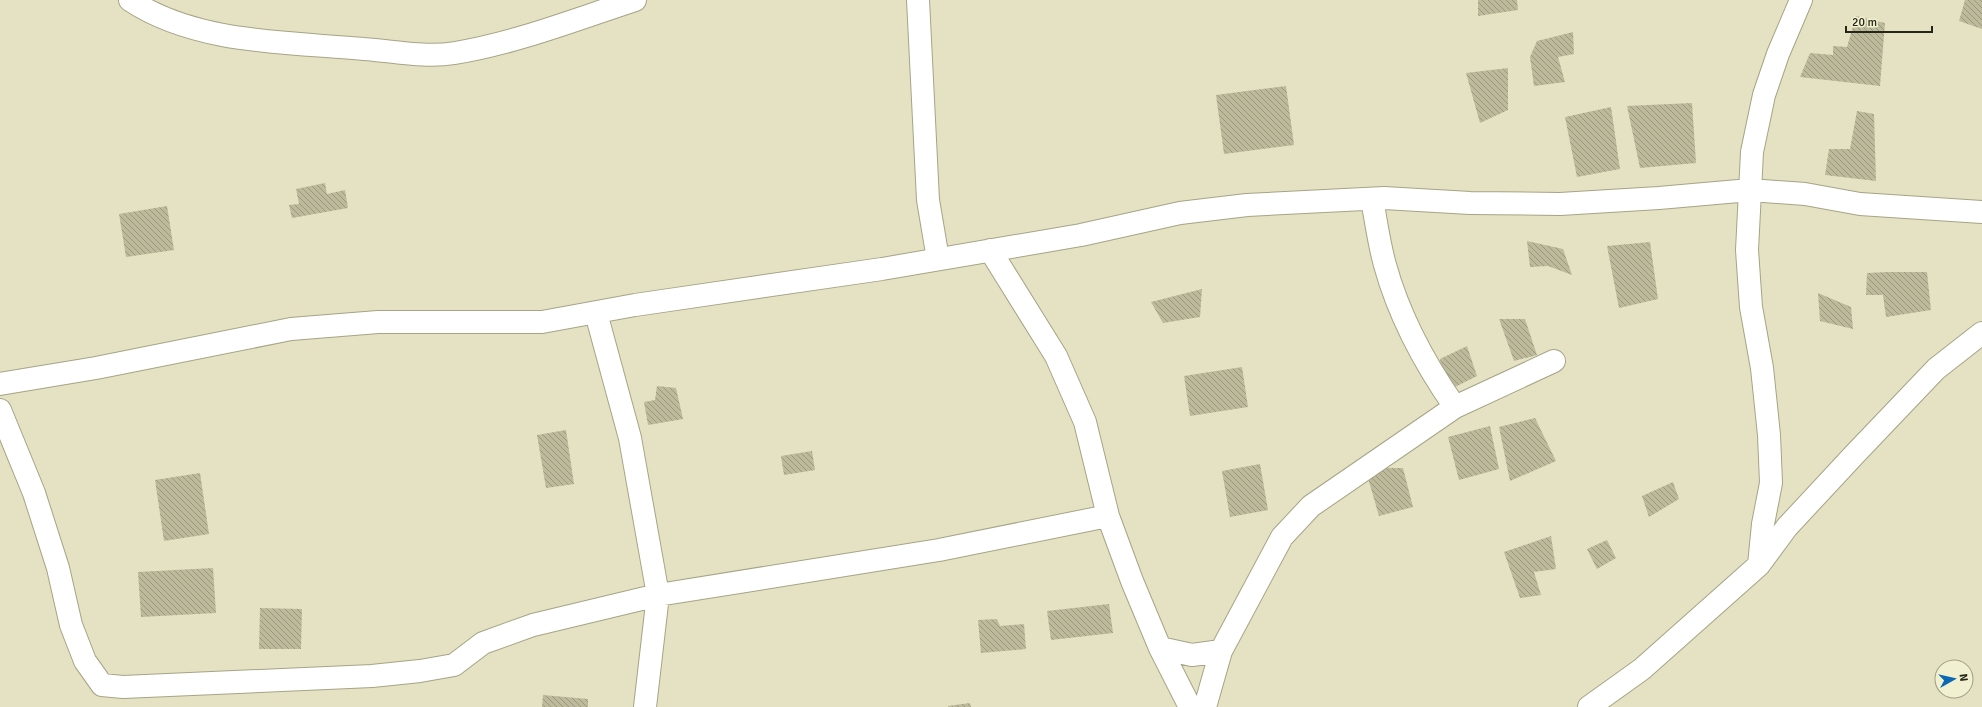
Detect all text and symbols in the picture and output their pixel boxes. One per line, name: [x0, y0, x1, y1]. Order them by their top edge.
scale bar: [1846, 8, 1932, 34]
text: 20 m: [1852, 15, 1877, 30]
north arrow: [1934, 659, 1974, 699]
text: N: [1956, 673, 1970, 682]

